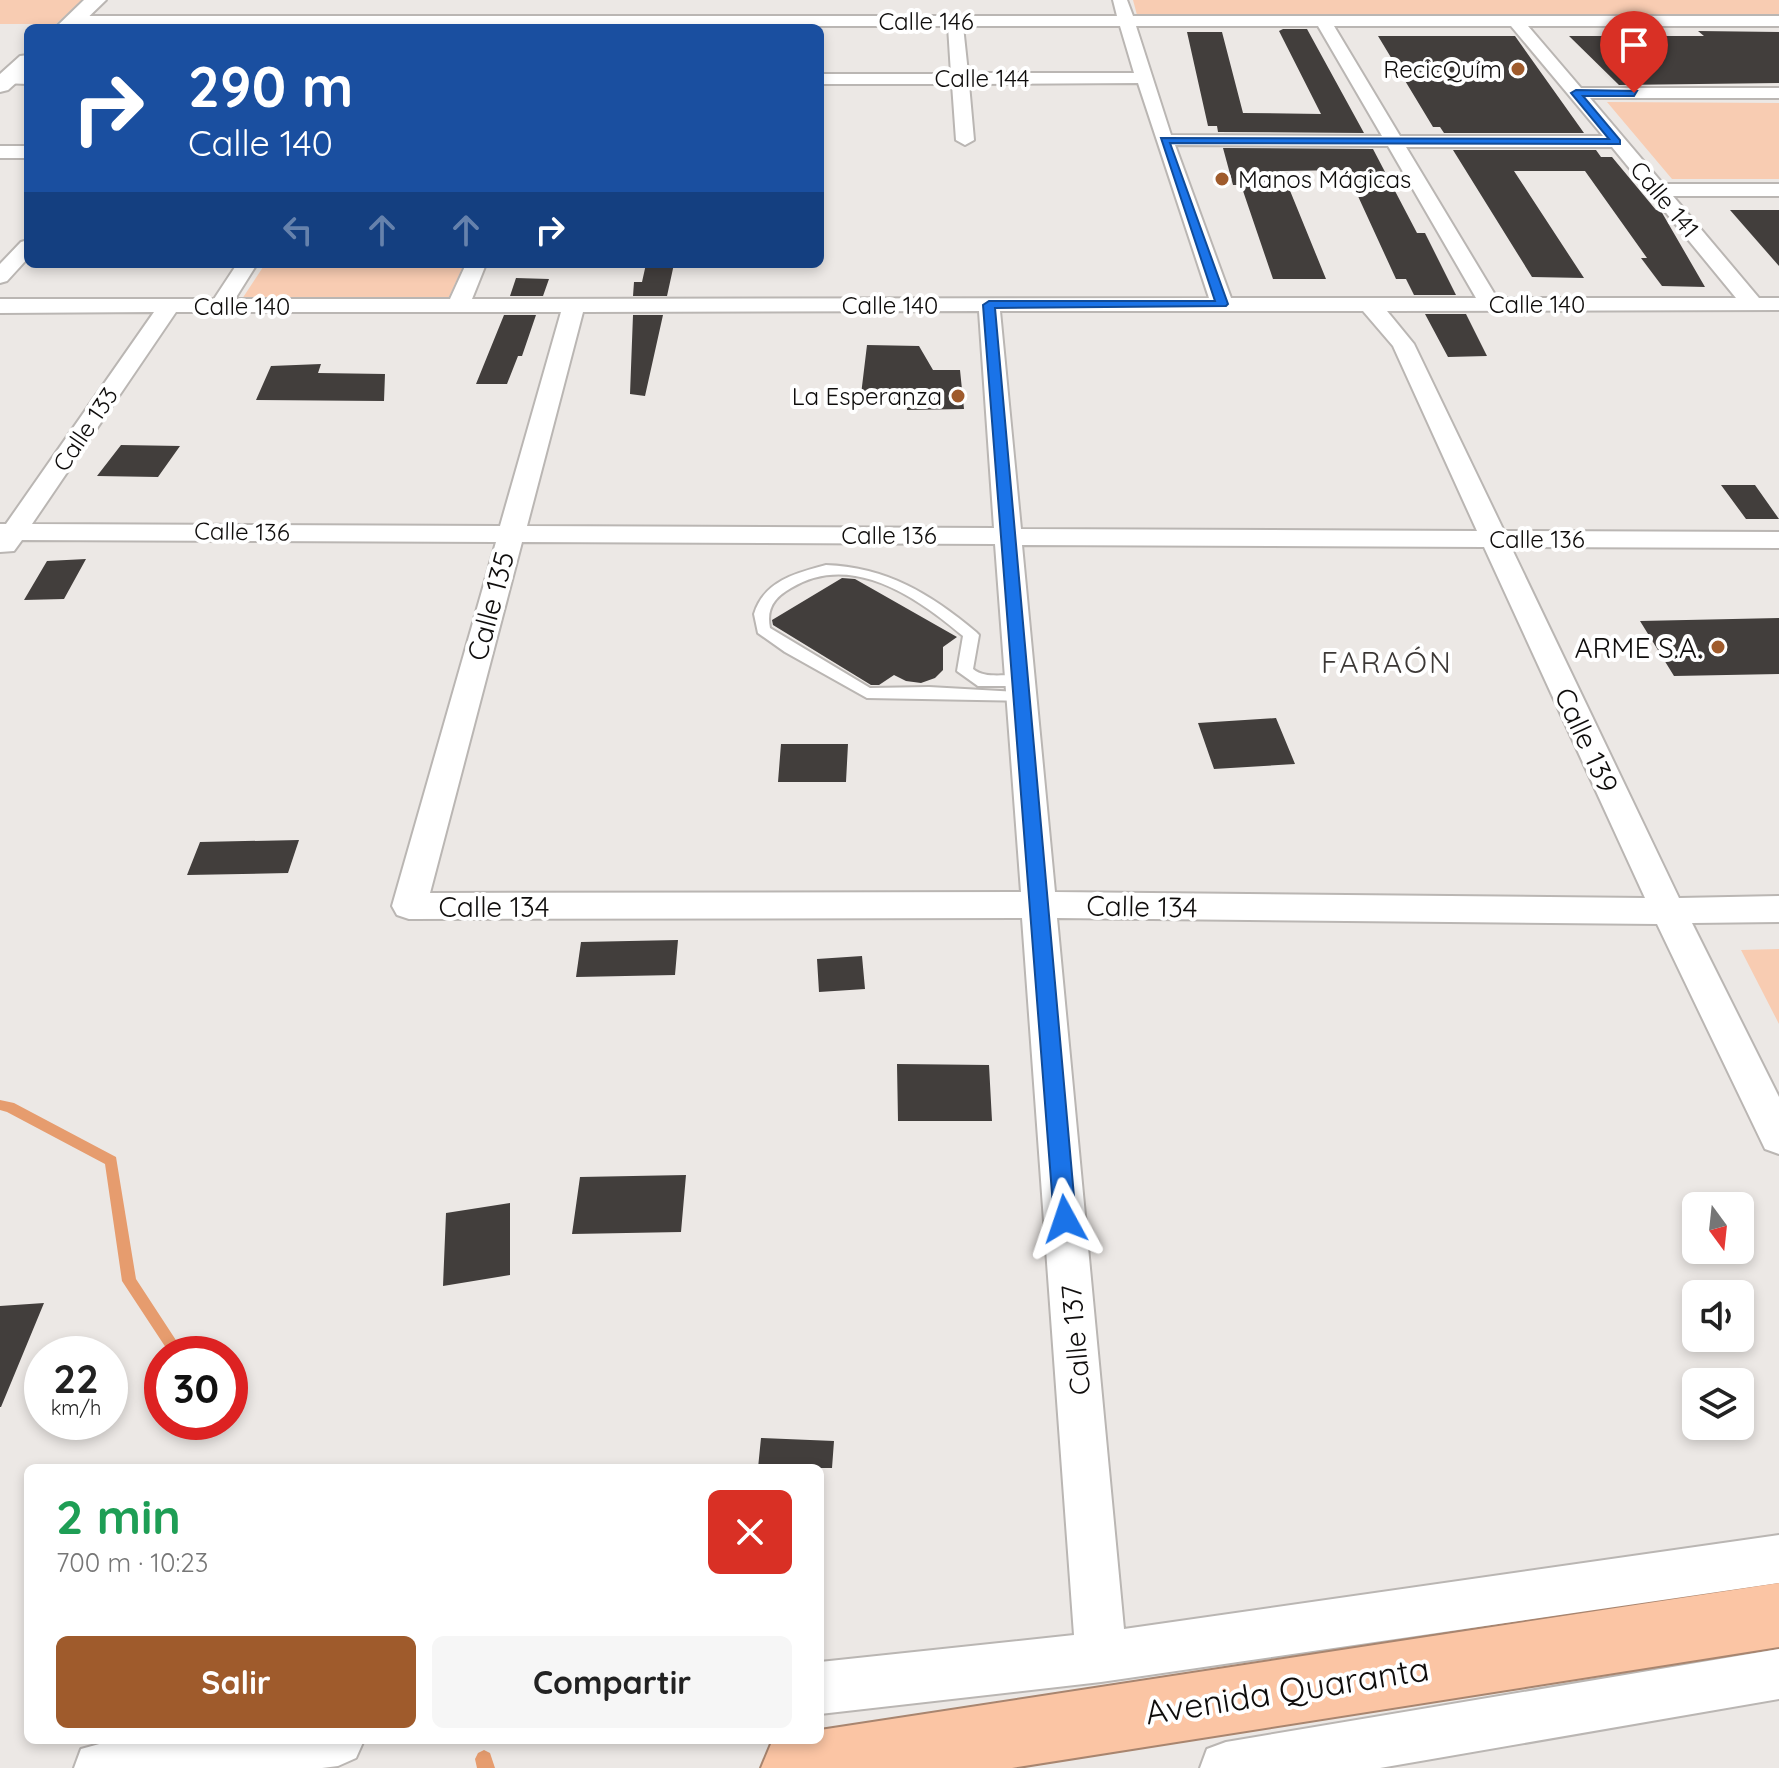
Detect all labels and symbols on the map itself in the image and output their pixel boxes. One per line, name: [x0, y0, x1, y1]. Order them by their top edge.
street label: Calle 146: [878, 6, 974, 36]
pin: [1600, 11, 1668, 93]
place label: RecicQuím: [1383, 54, 1502, 84]
marker: RecicQuím: [1509, 60, 1527, 78]
street label: Calle 144: [935, 63, 1029, 93]
street label: Calle 141: [1624, 155, 1706, 243]
place label: Manos Mágicas: [1238, 164, 1411, 194]
marker: Manos Mágicas: [1213, 170, 1231, 188]
street label: Calle 140: [1489, 289, 1585, 319]
street label: Calle 140: [842, 290, 938, 320]
street label: Calle 140: [194, 291, 290, 321]
street label: Calle 133: [46, 381, 124, 477]
place label: La Esperanza: [792, 381, 942, 411]
marker: La Esperanza: [949, 387, 967, 405]
street label: Calle 136: [194, 515, 290, 547]
street label: Calle 136: [841, 520, 937, 550]
street label: Calle 136: [1489, 524, 1585, 554]
street label: Calle 135: [459, 548, 521, 664]
place label: ARME S.A.: [1574, 630, 1702, 665]
marker: ARME S.A.: [1709, 638, 1727, 656]
district label: FARAÓN: [1321, 643, 1453, 681]
street label: Calle 139: [1547, 682, 1627, 798]
street label: Calle 134: [1086, 888, 1198, 924]
street label: Calle 134: [438, 889, 550, 924]
position arrow: [1023, 1177, 1107, 1261]
north arrow: [1682, 1192, 1754, 1264]
street label: Calle 137: [1053, 1283, 1097, 1397]
speed limit sign: 30: [144, 1336, 248, 1440]
street label: Avenida Quaranta: [1142, 1646, 1432, 1734]

